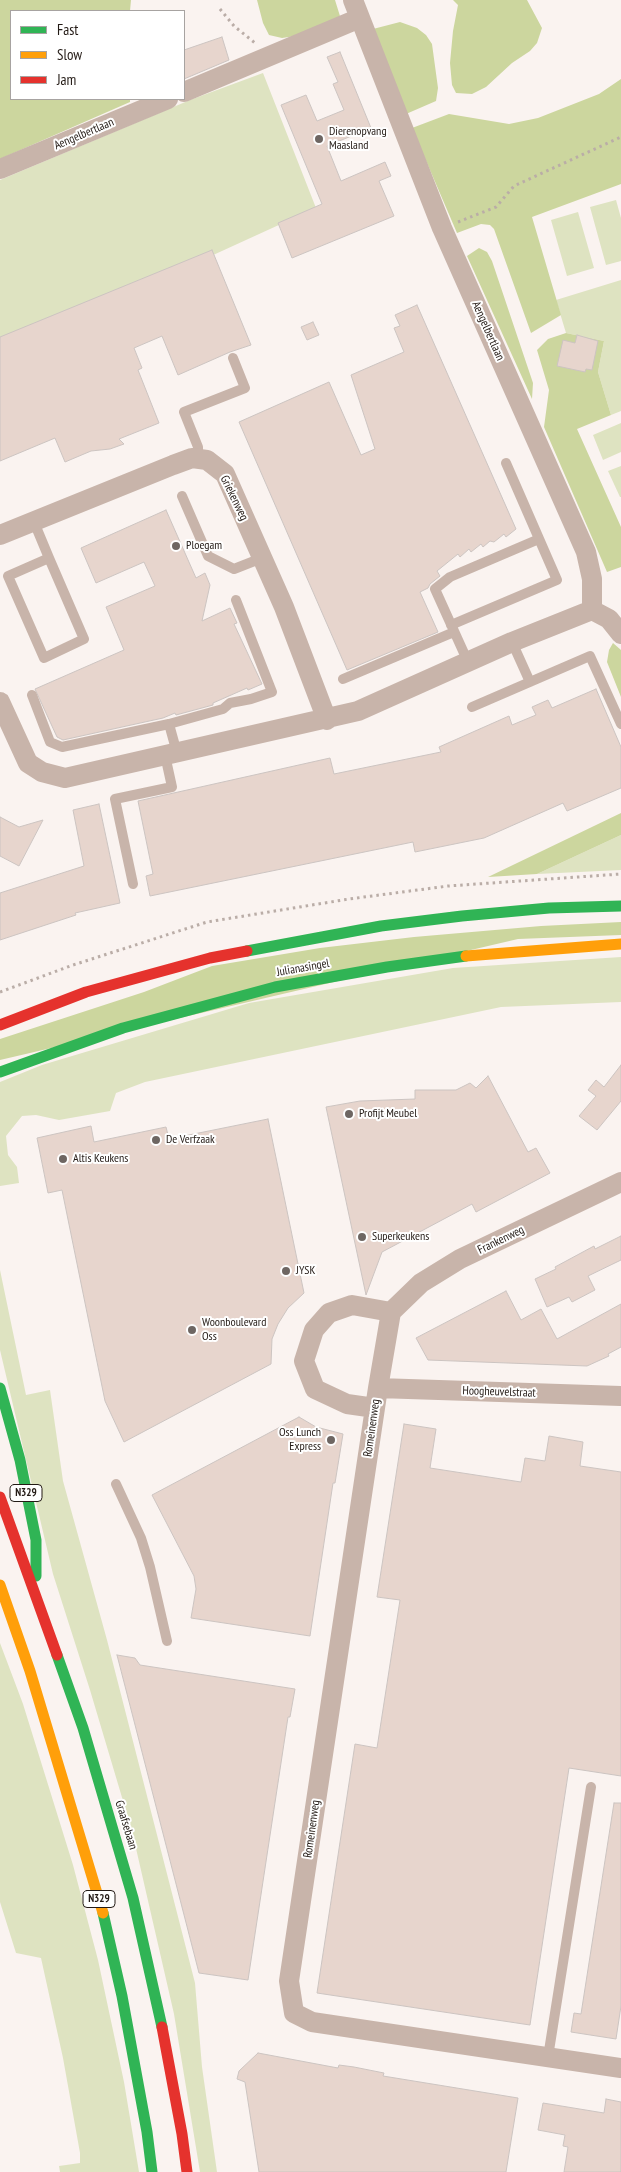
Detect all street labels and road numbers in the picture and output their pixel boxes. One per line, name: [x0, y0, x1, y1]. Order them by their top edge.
street label: Aengelbertlaan: [52, 115, 116, 153]
street label: Aengelbertlaan: [469, 299, 507, 363]
street label: Griekenweg: [217, 473, 251, 523]
street label: Julianasingel: [276, 956, 330, 980]
street label: Frankenweg: [475, 1223, 527, 1257]
street label: Hoogheuvelstraat: [462, 1384, 536, 1400]
street label: Romeinenweg: [361, 1398, 383, 1458]
road number: N329: [10, 1485, 42, 1502]
street label: Graafsebaan: [112, 1799, 140, 1851]
street label: Romeinenweg: [301, 1799, 323, 1859]
road number: N329: [83, 1890, 115, 1908]

